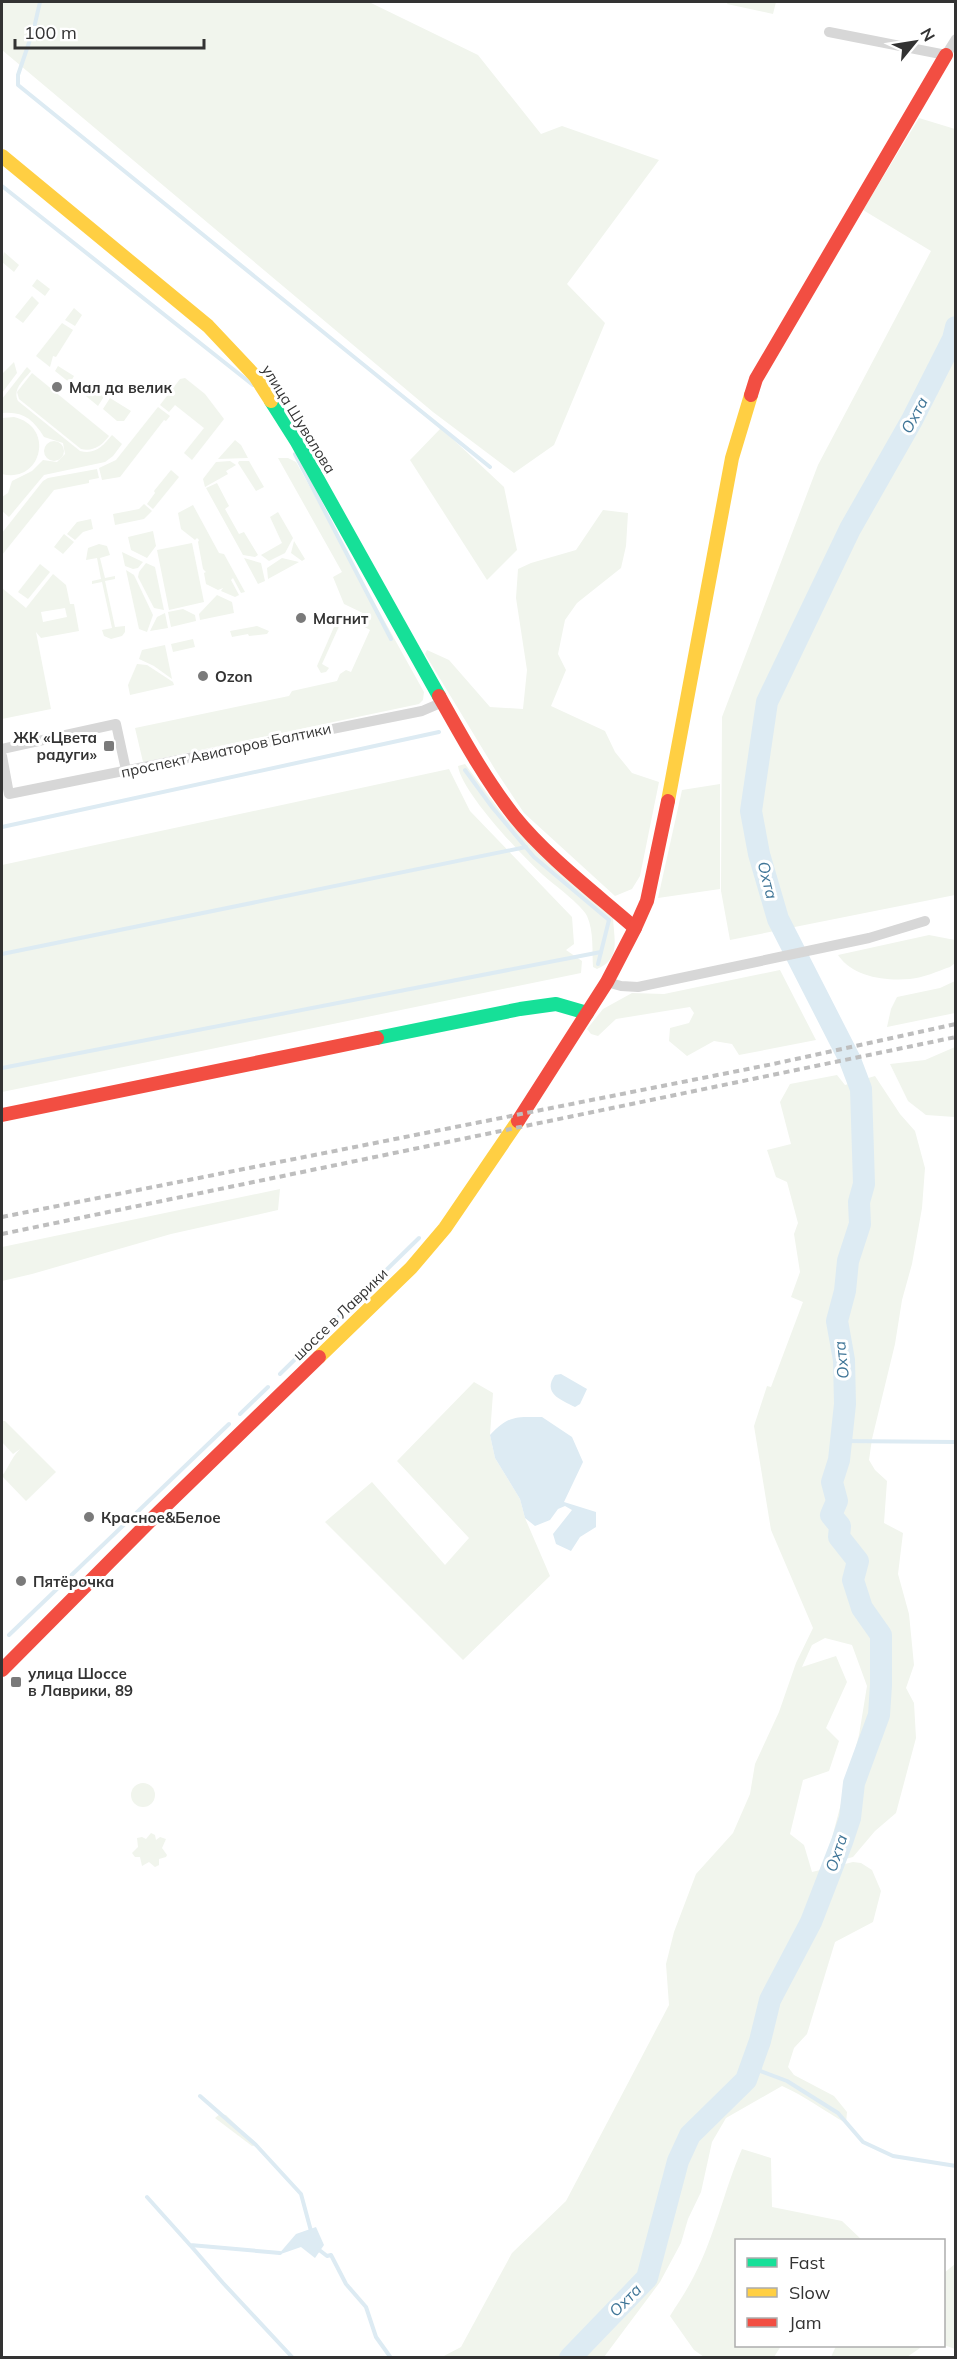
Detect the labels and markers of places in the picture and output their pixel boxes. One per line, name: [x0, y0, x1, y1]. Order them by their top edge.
place label: Мал да велик: [69, 378, 172, 397]
marker: Мал да велик: [50, 380, 64, 394]
place label: Магнит: [313, 609, 369, 628]
marker: Магнит: [294, 611, 308, 625]
place label: Ozon: [215, 667, 252, 686]
marker: Ozon: [196, 669, 210, 683]
place label: ЖК «Цвета радуги»: [13, 728, 98, 764]
marker: ЖК «Цвета радуги»: [102, 739, 116, 753]
place label: Красное&Белое: [101, 1508, 221, 1527]
marker: Красное&Белое: [82, 1510, 96, 1524]
place label: Пятёрочка: [33, 1572, 114, 1591]
marker: Пятёрочка: [14, 1574, 28, 1588]
place label: улица Шоссе в Лаврики, 89: [28, 1664, 133, 1700]
marker: улица Шоссе в Лаврики, 89: [9, 1675, 23, 1689]

